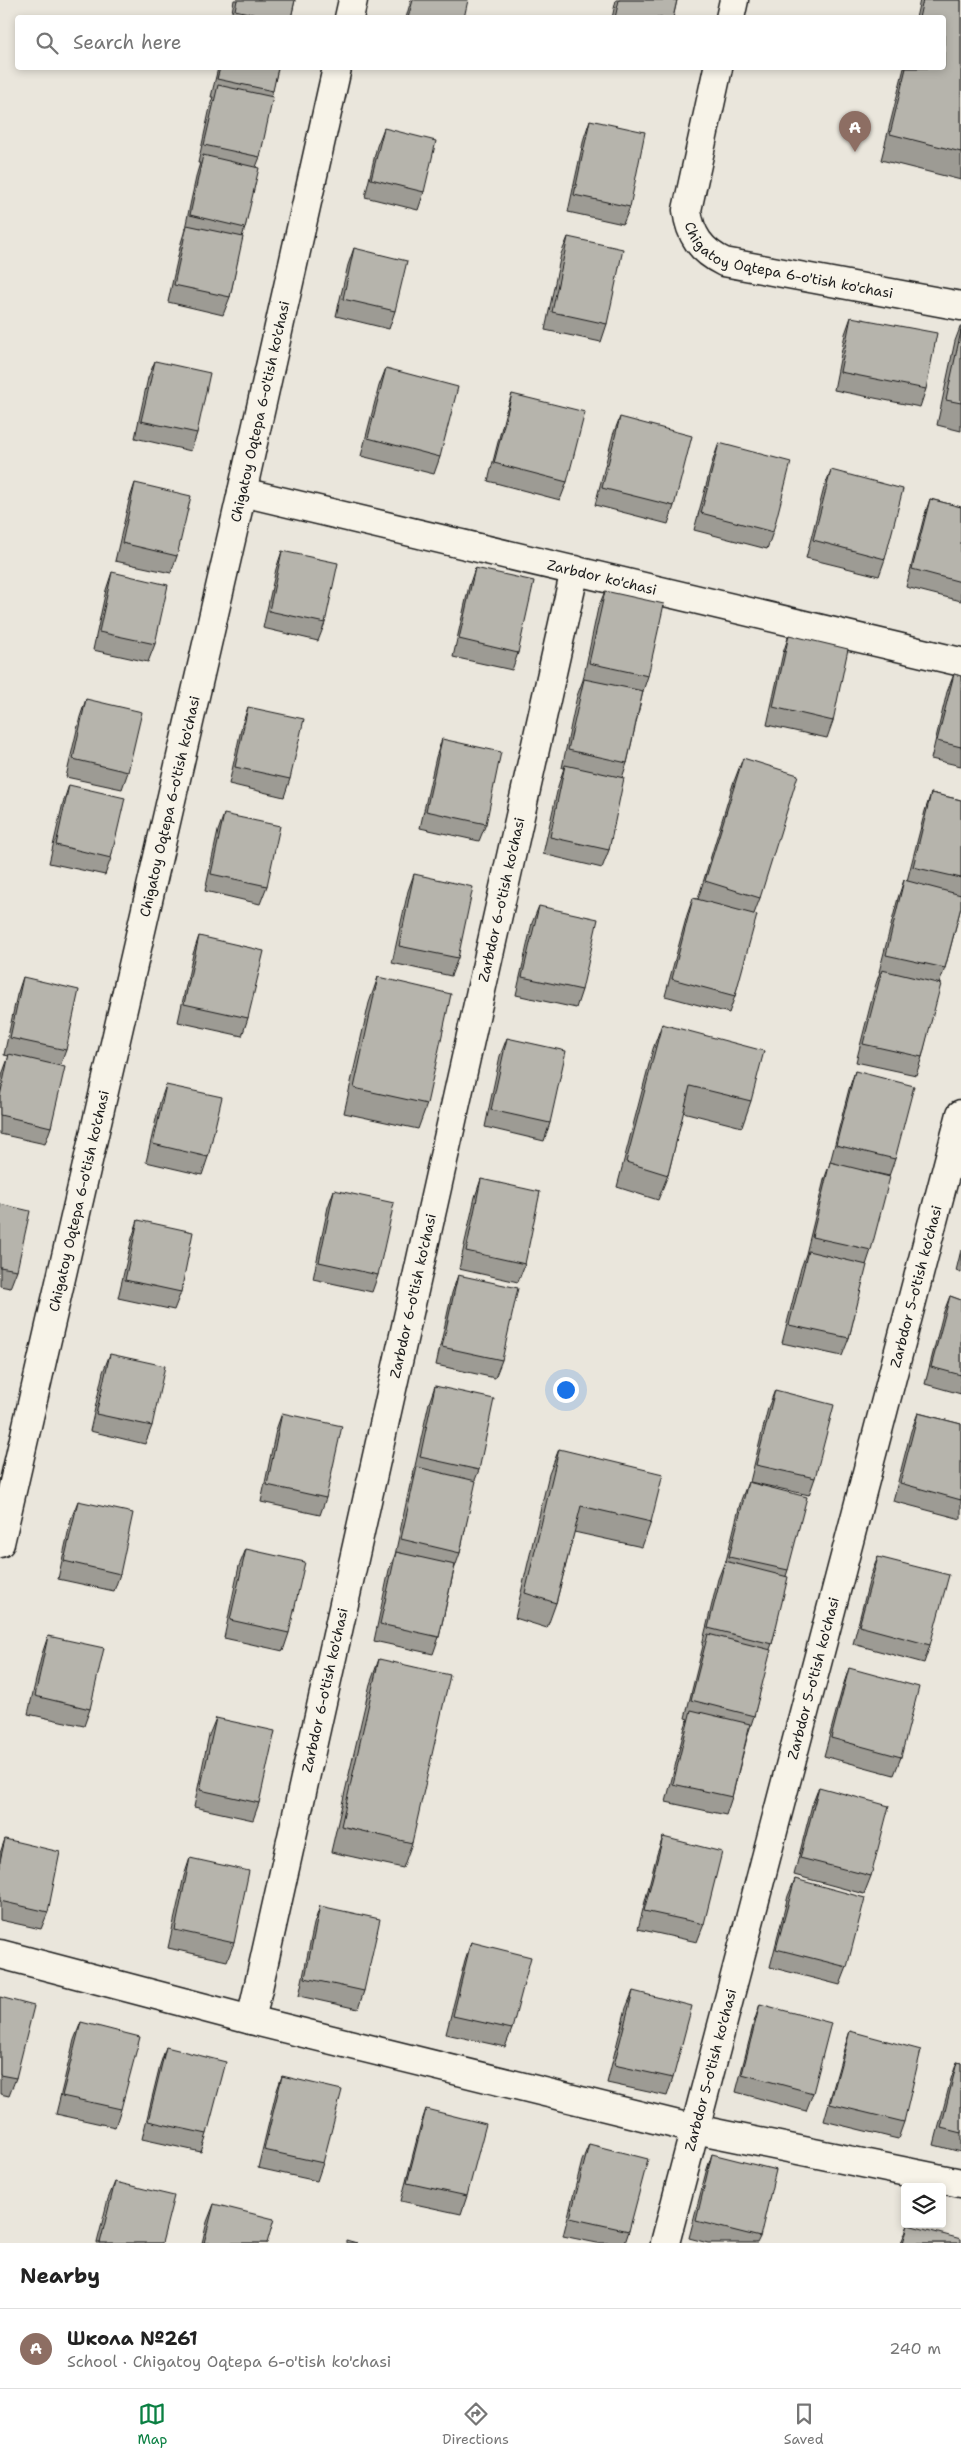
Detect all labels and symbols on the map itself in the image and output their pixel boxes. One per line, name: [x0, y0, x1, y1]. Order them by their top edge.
pin: A: [839, 111, 871, 152]
street label: Chigatoy Oqtepa 6-o'tish ko'chasi: [681, 219, 895, 302]
street label: Chigatoy Oqtepa 6-o'tish ko'chasi: [226, 299, 294, 524]
street label: Zarbdor ko'chasi: [546, 555, 659, 599]
street label: Chigatoy Oqtepa 6-o'tish ko'chasi: [135, 694, 204, 919]
street label: Zarbdor 6-o'tish ko'chasi: [474, 816, 528, 984]
street label: Chigatoy Oqtepa 6-o'tish ko'chasi: [45, 1089, 113, 1313]
street label: Zarbdor 5-o'tish ko'chasi: [886, 1203, 946, 1369]
street label: Zarbdor 6-o'tish ko'chasi: [386, 1212, 440, 1380]
your location: [553, 1377, 579, 1403]
street label: Zarbdor 5-o'tish ko'chasi: [783, 1595, 843, 1761]
street label: Zarbdor 6-o'tish ko'chasi: [298, 1606, 352, 1774]
street label: Zarbdor 5-o'tish ko'chasi: [680, 1987, 740, 2153]

